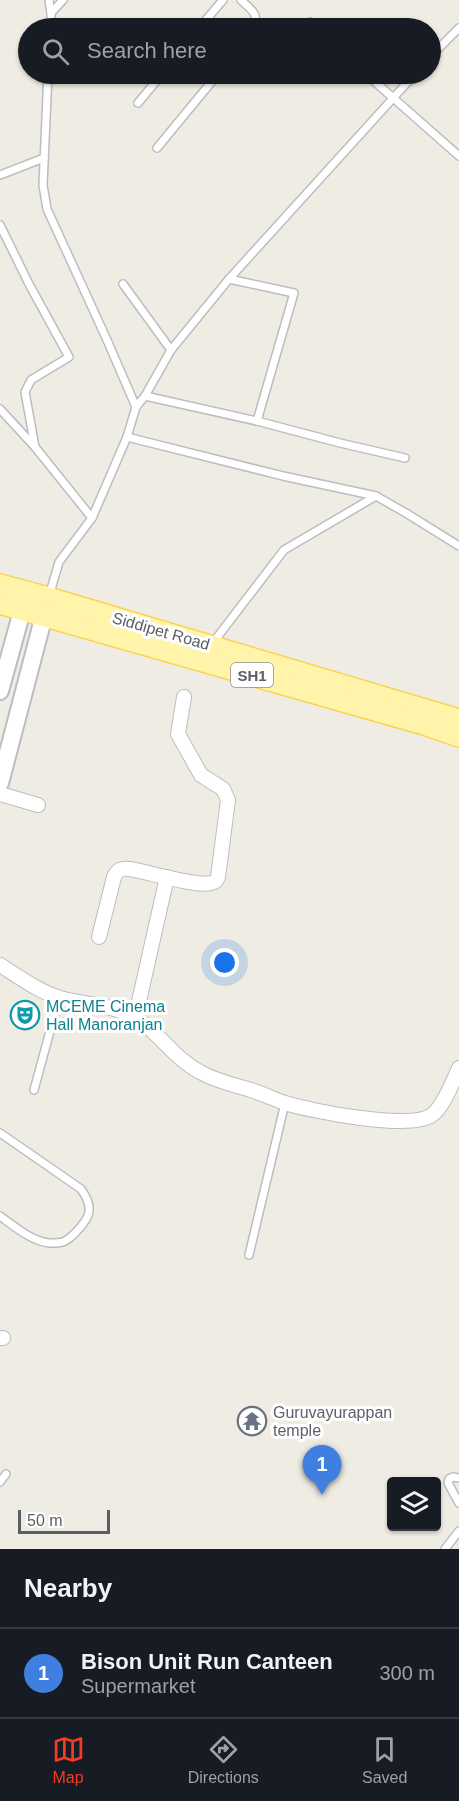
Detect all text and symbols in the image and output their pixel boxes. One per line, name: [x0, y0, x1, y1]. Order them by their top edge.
search box: [18, 18, 441, 84]
icon: search: [39, 35, 72, 68]
text: Search here: [87, 38, 207, 63]
street label: Siddipet Road: [110, 609, 212, 653]
road number: SH1: [231, 663, 273, 687]
your location: [210, 948, 239, 977]
place label: MCEME Cinema Hall Manoranjan: [46, 998, 165, 1033]
theatre icon: MCEME Cinema Hall Manoranjan: [9, 999, 41, 1031]
place label: Guruvayurappan temple: [273, 1404, 392, 1439]
temple icon: Guruvayurappan temple: [236, 1405, 268, 1437]
pin: 1: [302, 1446, 342, 1495]
map controls: [387, 1477, 441, 1531]
button: layers: [387, 1477, 441, 1531]
scale bar: [18, 1507, 110, 1534]
text: 50 m: [27, 1512, 63, 1529]
text: Nearby: [24, 1573, 112, 1603]
text: Bison Unit Run Canteen: [81, 1649, 333, 1674]
text: 1: [38, 1662, 49, 1684]
text: 300 m: [379, 1662, 435, 1684]
text: Supermarket: [81, 1675, 196, 1697]
tab: Map: [52, 1733, 85, 1787]
tab: Directions: [188, 1733, 259, 1787]
tab: Saved: [362, 1733, 407, 1787]

